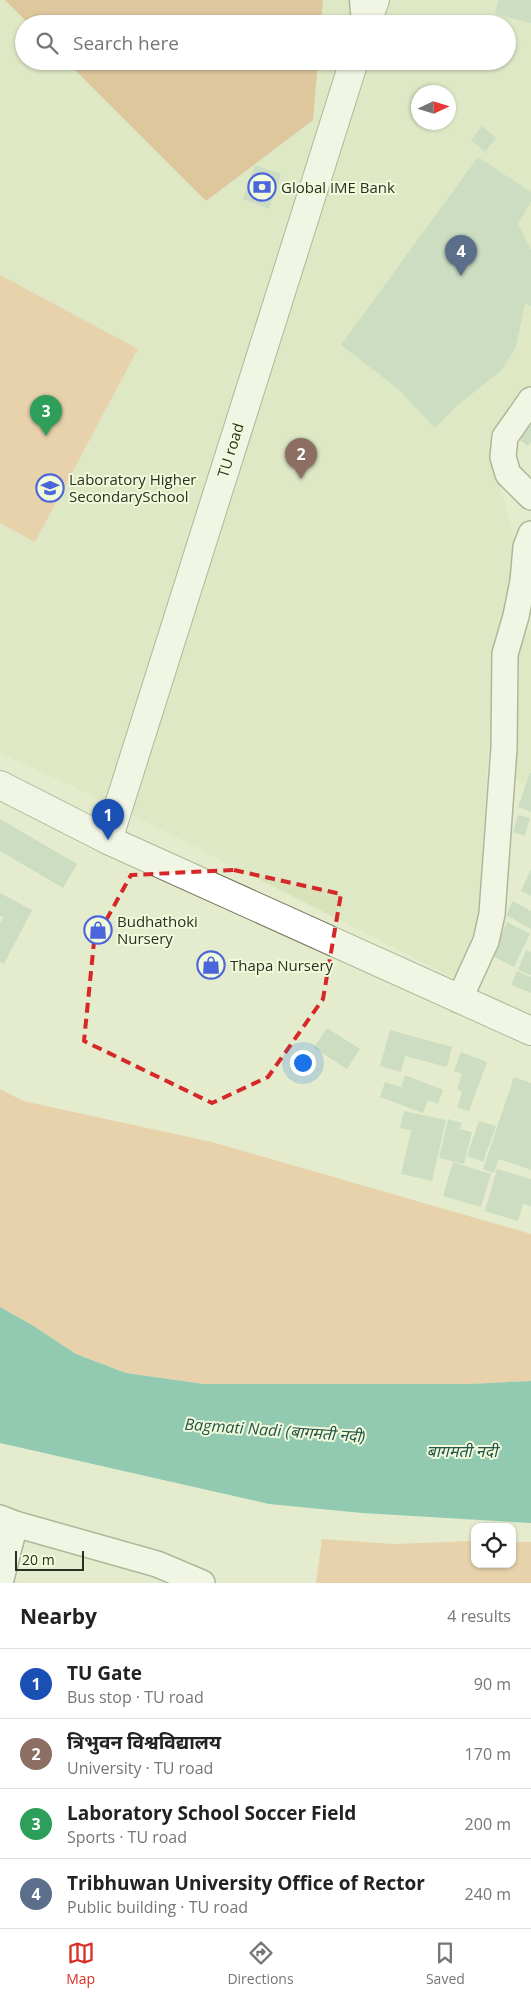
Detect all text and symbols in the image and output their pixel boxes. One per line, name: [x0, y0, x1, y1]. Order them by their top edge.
search box: [15, 15, 516, 70]
icon: search: [33, 29, 61, 57]
text: Search here: [73, 30, 179, 56]
north arrow: [411, 85, 456, 130]
bank icon: Global IME Bank: [247, 172, 277, 202]
place label: Global IME Bank: [281, 177, 395, 197]
pin: 4: [445, 235, 477, 276]
pin: 3: [30, 395, 62, 436]
street label: TU road: [212, 420, 248, 480]
pin: 2: [285, 438, 317, 479]
place label: Laboratory Higher SecondarySchool: [69, 469, 197, 506]
school or university icon: Laboratory Higher SecondarySchool: [35, 473, 65, 503]
pin: 1: [92, 799, 124, 840]
place label: Budhathoki Nursery: [117, 911, 198, 948]
shop icon: Budhathoki Nursery: [83, 915, 113, 945]
shop icon: Thapa Nursery: [196, 950, 226, 980]
place label: Thapa Nursery: [230, 955, 334, 975]
your location: [290, 1050, 316, 1076]
water label: Bagmati Nadi (बागमती नदी): [184, 1413, 366, 1447]
water label: बागमती नदी: [427, 1440, 500, 1462]
map controls: [471, 1523, 516, 1568]
button: locate: [471, 1523, 516, 1568]
scale bar: [15, 1548, 84, 1571]
text: 20 m: [22, 1550, 55, 1569]
text: Nearby: [20, 1602, 97, 1630]
text: 4 results: [447, 1605, 511, 1627]
text: TU Gate: [67, 1660, 142, 1686]
text: 1: [31, 1673, 41, 1695]
text: 90 m: [474, 1673, 511, 1695]
text: Bus stop · TU road: [67, 1686, 204, 1708]
text: त्रिभुवन विश्वविद्यालय: [67, 1729, 221, 1755]
text: 2: [31, 1743, 41, 1765]
text: 170 m: [465, 1743, 511, 1765]
text: University · TU road: [67, 1757, 213, 1779]
text: Laboratory School Soccer Field: [67, 1800, 356, 1826]
text: 3: [31, 1813, 41, 1835]
text: 200 m: [465, 1813, 511, 1835]
text: Sports · TU road: [67, 1826, 187, 1848]
text: Tribhuwan University Office of Rector: [67, 1870, 425, 1896]
text: 4: [31, 1883, 41, 1905]
text: 240 m: [465, 1883, 511, 1905]
text: Public building · TU road: [67, 1896, 248, 1918]
tab: Map: [66, 1939, 95, 1988]
tab: Directions: [227, 1939, 294, 1988]
tab: Saved: [426, 1939, 465, 1988]

